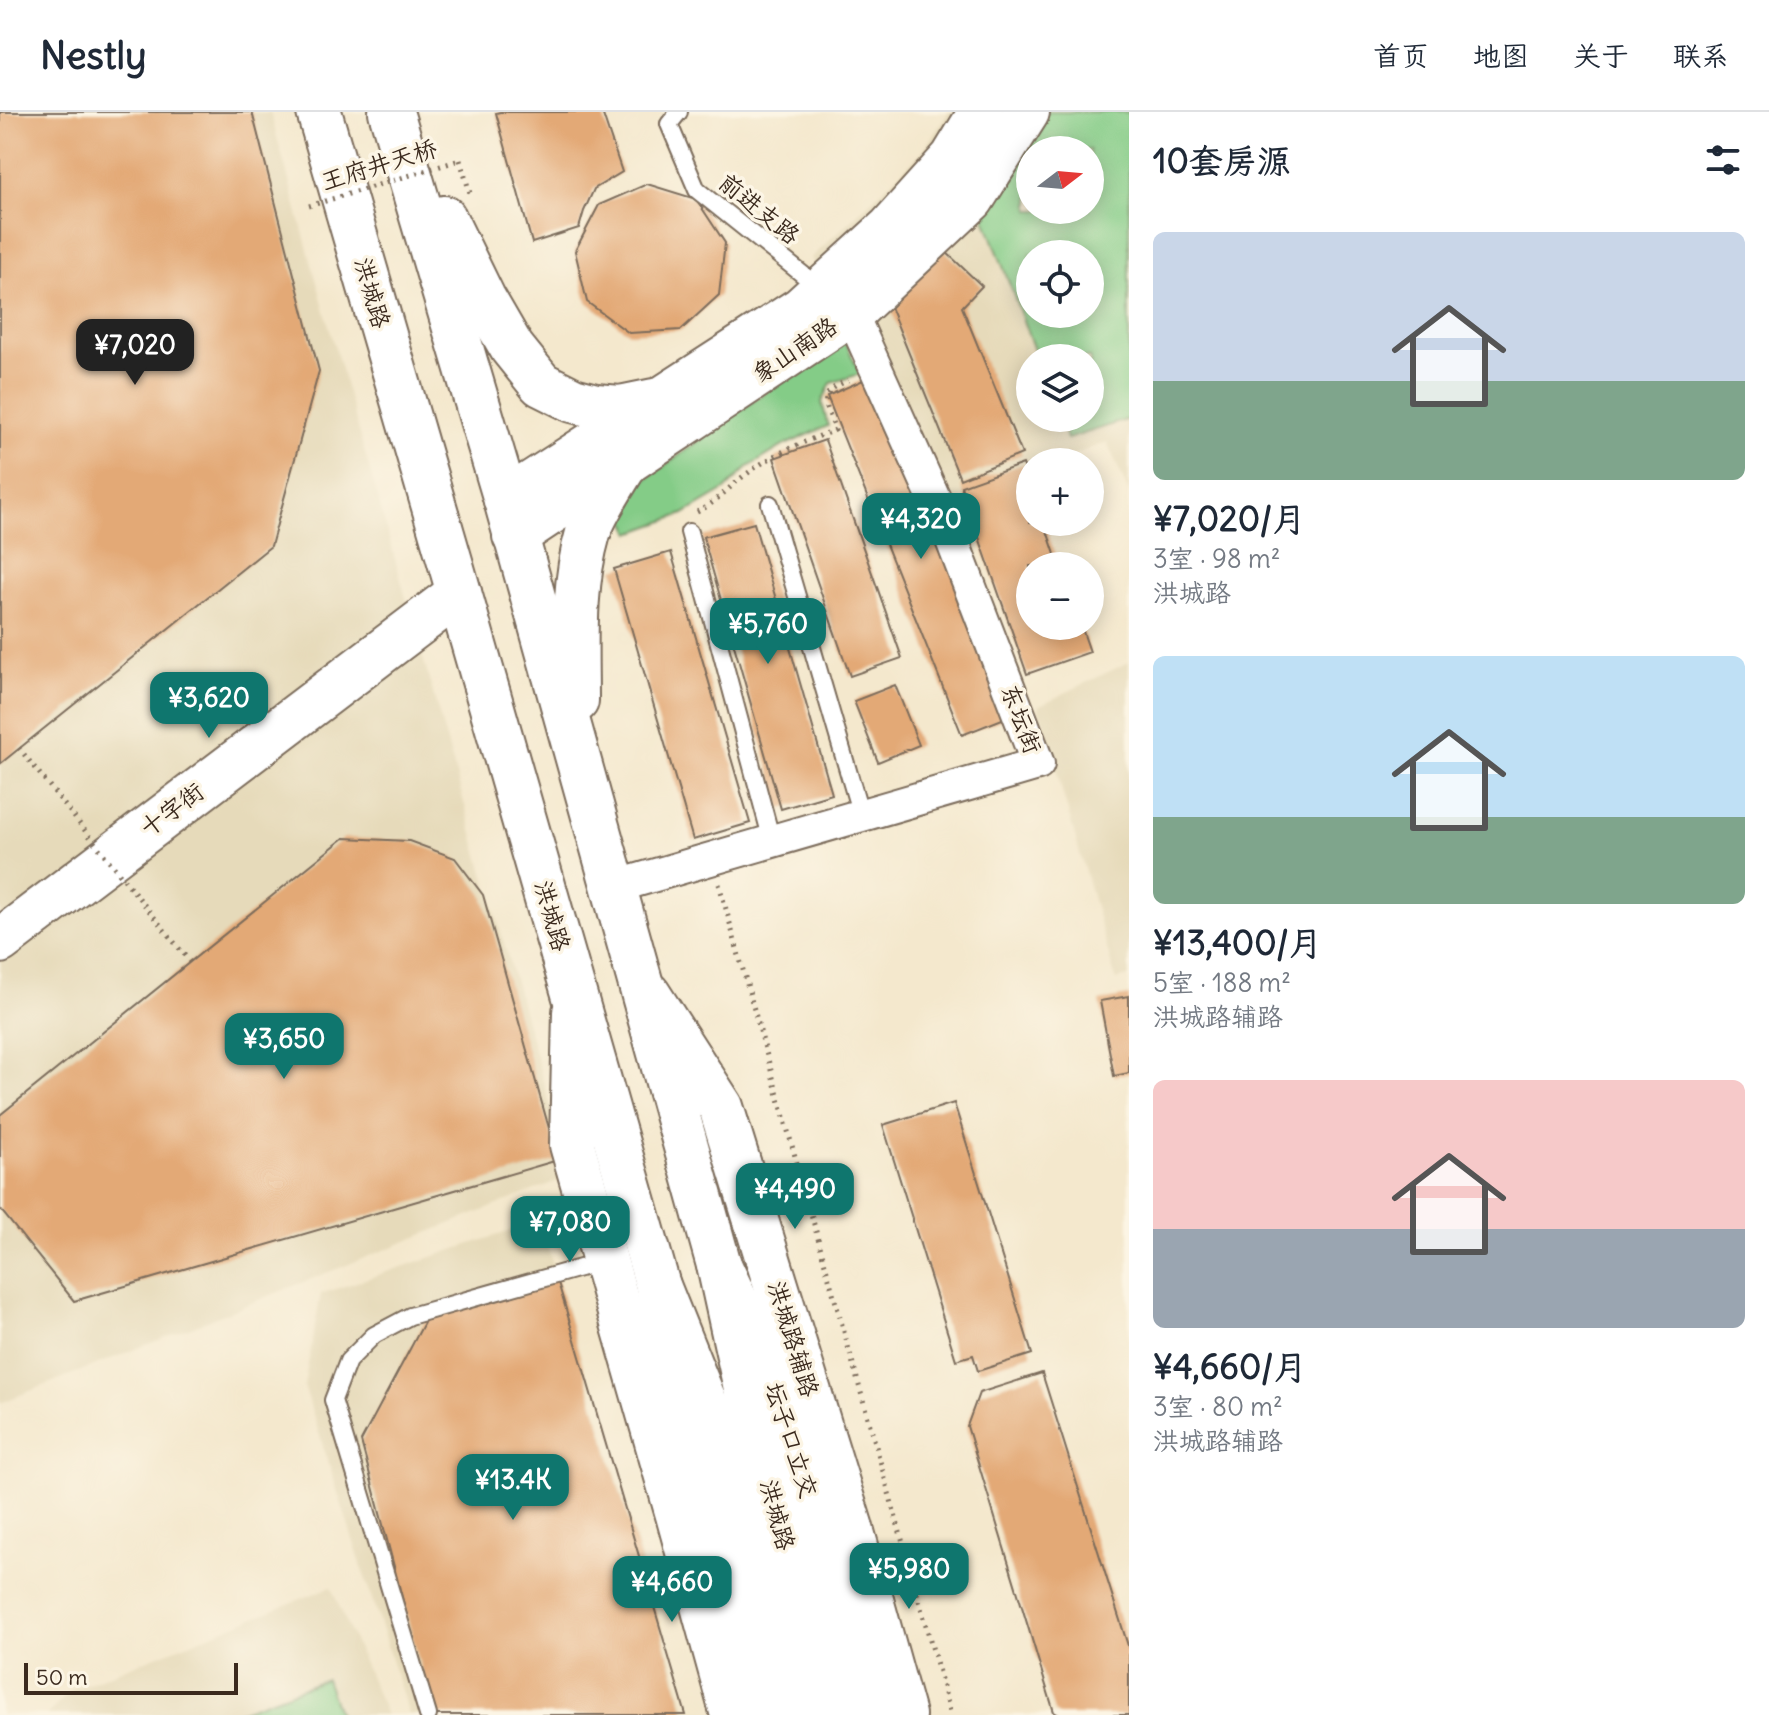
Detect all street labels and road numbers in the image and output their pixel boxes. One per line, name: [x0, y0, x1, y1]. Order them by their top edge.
street label: 王府井天桥: [317, 132, 440, 196]
street label: 前进支路: [713, 166, 806, 250]
street label: 洪城路: [349, 254, 397, 331]
street label: 象山南路: [746, 310, 843, 388]
street label: 东坛街: [995, 680, 1049, 758]
street label: 十字街: [134, 776, 209, 843]
street label: 洪城路: [529, 877, 577, 954]
street label: 洪城路辅路: [762, 1277, 826, 1400]
street label: 坛子口立交: [759, 1378, 825, 1501]
street label: 洪城路: [754, 1476, 802, 1553]

